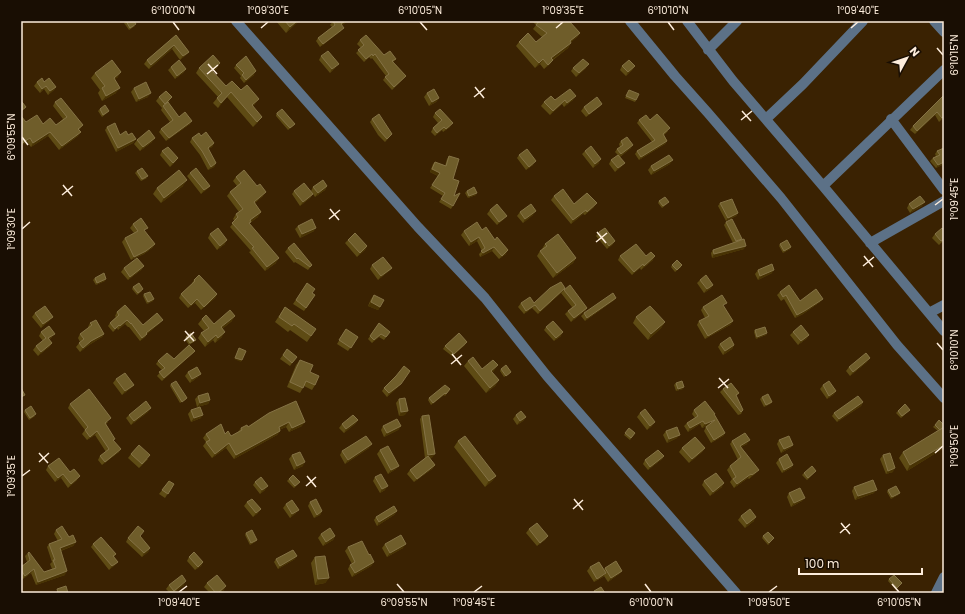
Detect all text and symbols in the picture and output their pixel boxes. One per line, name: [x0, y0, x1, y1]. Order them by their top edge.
text: 6°10'00"N: [151, 3, 195, 18]
text: 1°09'30"E: [247, 3, 289, 18]
text: 6°10'05"N: [398, 3, 442, 18]
text: 1°09'35"E: [542, 3, 584, 18]
text: 6°10'10"N: [648, 3, 688, 18]
text: 1°09'40"E: [837, 3, 879, 18]
text: 6°10'15"N: [947, 35, 962, 75]
north arrow: [887, 38, 927, 78]
text: N: [906, 43, 923, 60]
text: 6°09'55"N: [4, 113, 19, 161]
text: 1°09'45"E: [947, 178, 962, 220]
text: 1°09'30"E: [4, 208, 19, 250]
text: 6°10'10"N: [947, 330, 962, 370]
text: 1°09'50"E: [947, 425, 962, 467]
text: 1°09'35"E: [4, 455, 19, 497]
scale bar: [799, 550, 922, 576]
text: 100 m: [805, 555, 839, 572]
text: 1°09'40"E: [158, 595, 200, 610]
text: 6°09'55"N: [380, 595, 428, 610]
text: 1°09'45"E: [453, 595, 495, 610]
text: 6°10'00"N: [629, 595, 673, 610]
text: 1°09'50"E: [748, 595, 790, 610]
text: 6°10'05"N: [877, 595, 921, 610]

